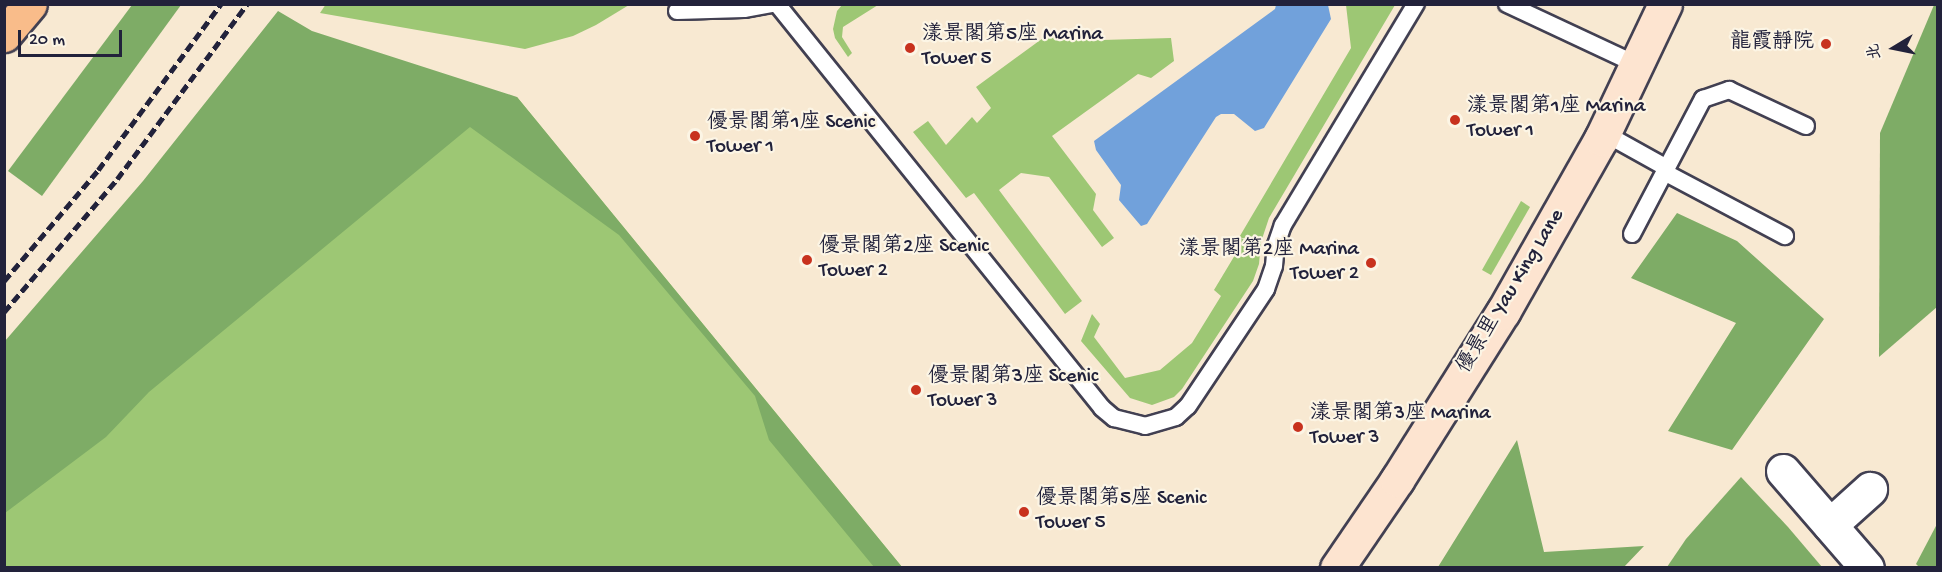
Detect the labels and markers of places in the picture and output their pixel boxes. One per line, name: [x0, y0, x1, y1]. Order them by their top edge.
place label: 漾景閣第5座 Marina Tower 5: [922, 23, 1103, 73]
place label: 龍霞靜院: [1730, 31, 1814, 57]
marker: 龍霞靜院: [1819, 37, 1833, 51]
marker: 漾景閣第5座 Marina Tower 5: [903, 41, 917, 55]
place label: 漾景閣第1座 Marina Tower 1: [1467, 95, 1645, 145]
place label: 優景閣第1座 Scenic Tower 1: [707, 111, 875, 161]
marker: 漾景閣第1座 Marina Tower 1: [1448, 113, 1462, 127]
marker: 優景閣第1座 Scenic Tower 1: [688, 129, 702, 143]
place label: 優景閣第2座 Scenic Tower 2: [819, 235, 989, 285]
place label: 漾景閣第2座 Marina Tower 2: [1179, 238, 1359, 288]
marker: 優景閣第2座 Scenic Tower 2: [800, 253, 814, 267]
marker: 漾景閣第2座 Marina Tower 2: [1364, 256, 1378, 270]
place label: 優景閣第3座 Scenic Tower 3: [928, 365, 1098, 415]
marker: 優景閣第3座 Scenic Tower 3: [909, 383, 923, 397]
place label: 漾景閣第3座 Marina Tower 3: [1310, 402, 1491, 452]
marker: 漾景閣第3座 Marina Tower 3: [1291, 420, 1305, 434]
place label: 優景閣第5座 Scenic Tower 5: [1036, 487, 1206, 537]
marker: 優景閣第5座 Scenic Tower 5: [1017, 505, 1031, 519]

